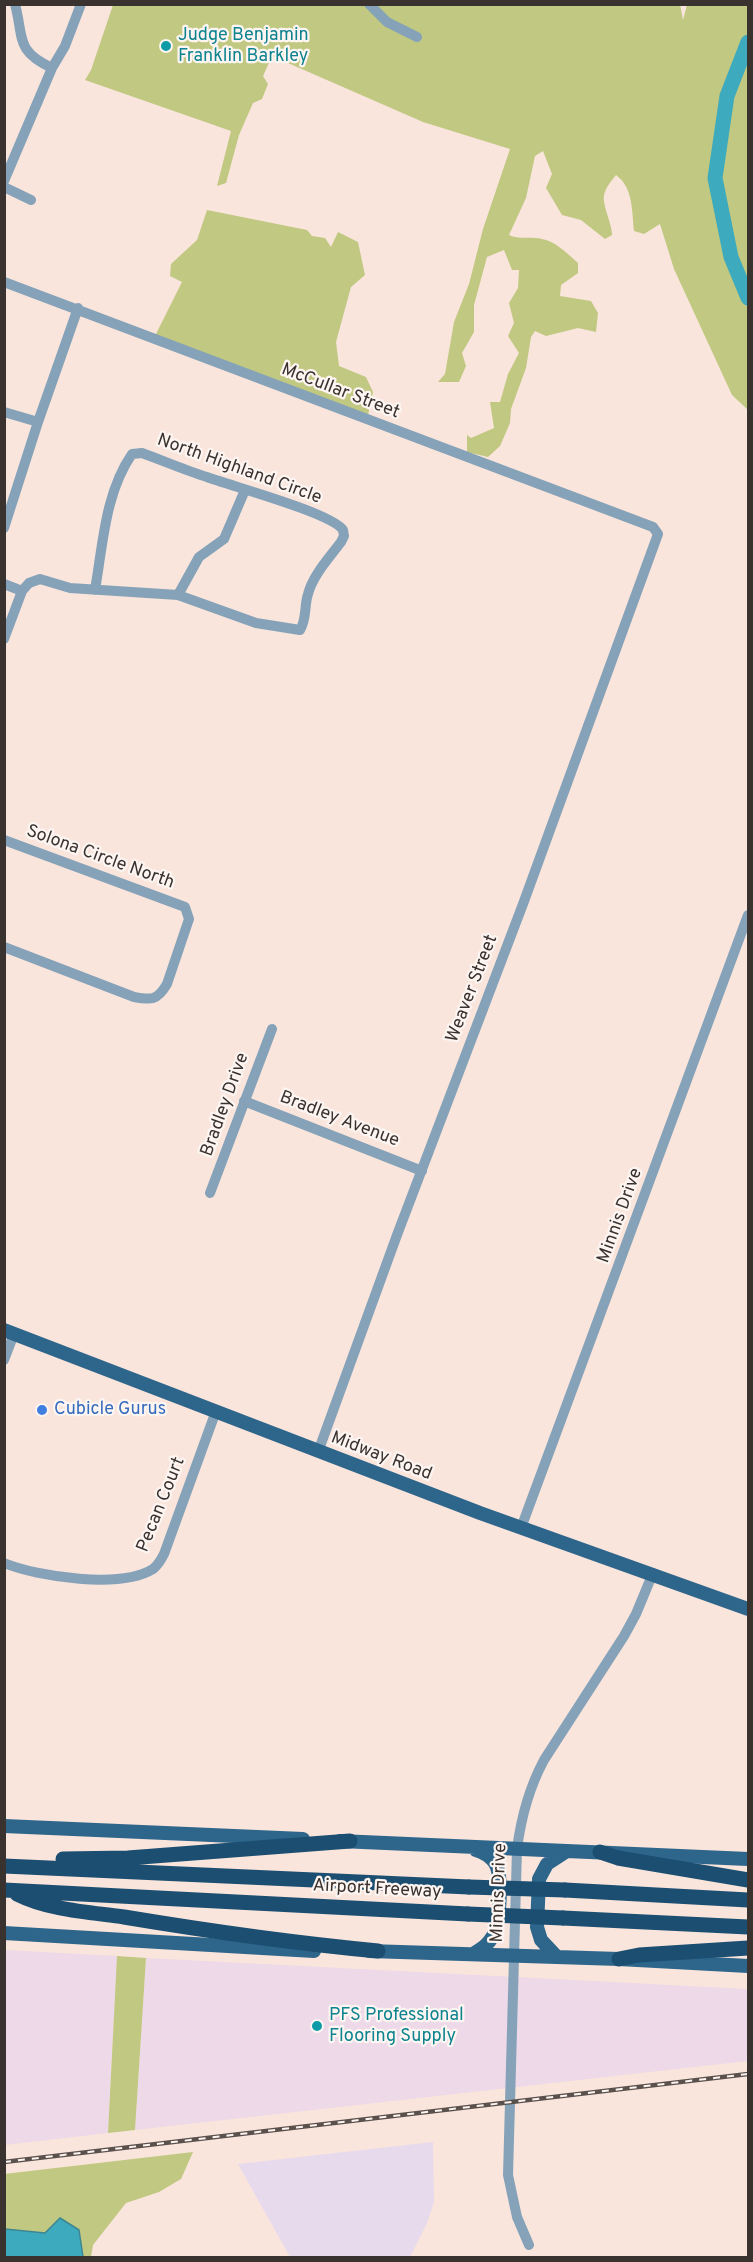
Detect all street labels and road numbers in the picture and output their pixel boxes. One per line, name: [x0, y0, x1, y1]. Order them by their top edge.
street label: McCullar Street: [278, 360, 402, 424]
street label: North Highland Circle: [154, 430, 324, 510]
street label: Solona Circle North: [23, 821, 177, 895]
street label: Weaver Street: [443, 932, 503, 1046]
street label: Bradley Drive: [197, 1050, 255, 1160]
street label: Bradley Avenue: [276, 1087, 402, 1153]
street label: Minnis Drive: [594, 1166, 648, 1266]
street label: Midway Road: [327, 1428, 435, 1486]
street label: Pecan Court: [133, 1454, 191, 1556]
street label: Minnis Drive: [487, 1843, 513, 1943]
street label: Airport Freeway: [312, 1876, 442, 1904]

